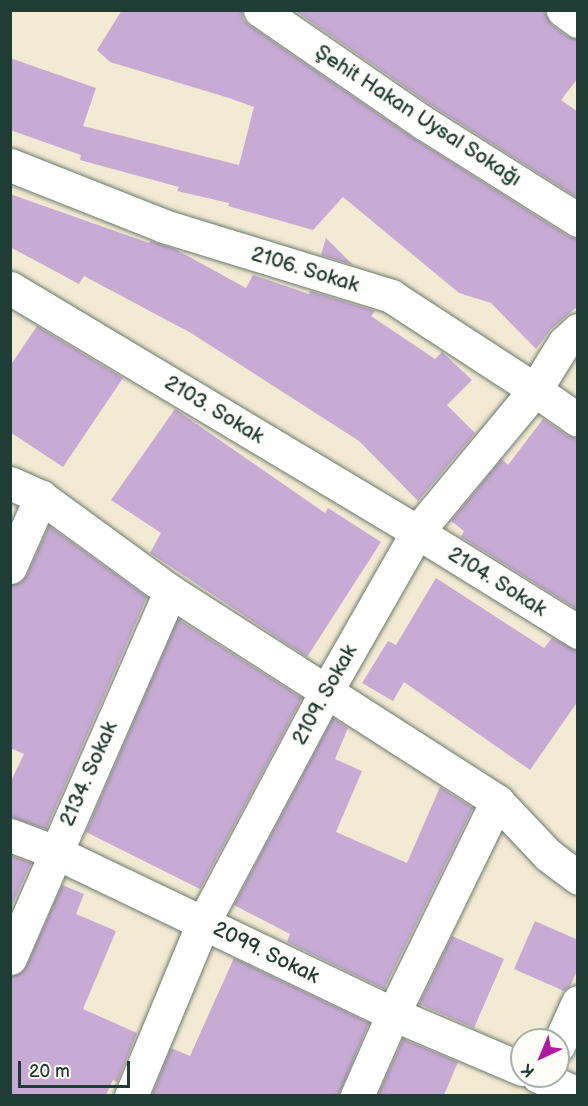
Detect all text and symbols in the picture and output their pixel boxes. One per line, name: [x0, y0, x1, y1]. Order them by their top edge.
street label: Şehit Hakan Uysal Sokağı: [310, 40, 526, 192]
street label: 2106. Sokak: [248, 242, 362, 298]
street label: 2103. Sokak: [160, 370, 268, 450]
street label: 2104. Sokak: [443, 542, 551, 622]
street label: 2109. Sokak: [287, 640, 363, 750]
street label: 2134. Sokak: [55, 718, 123, 830]
street label: 2099. Sokak: [209, 916, 323, 990]
north arrow: [510, 1028, 570, 1088]
scale bar: [21, 1049, 134, 1087]
text: K: [518, 1059, 539, 1080]
text: 20 m: [29, 1061, 70, 1082]

